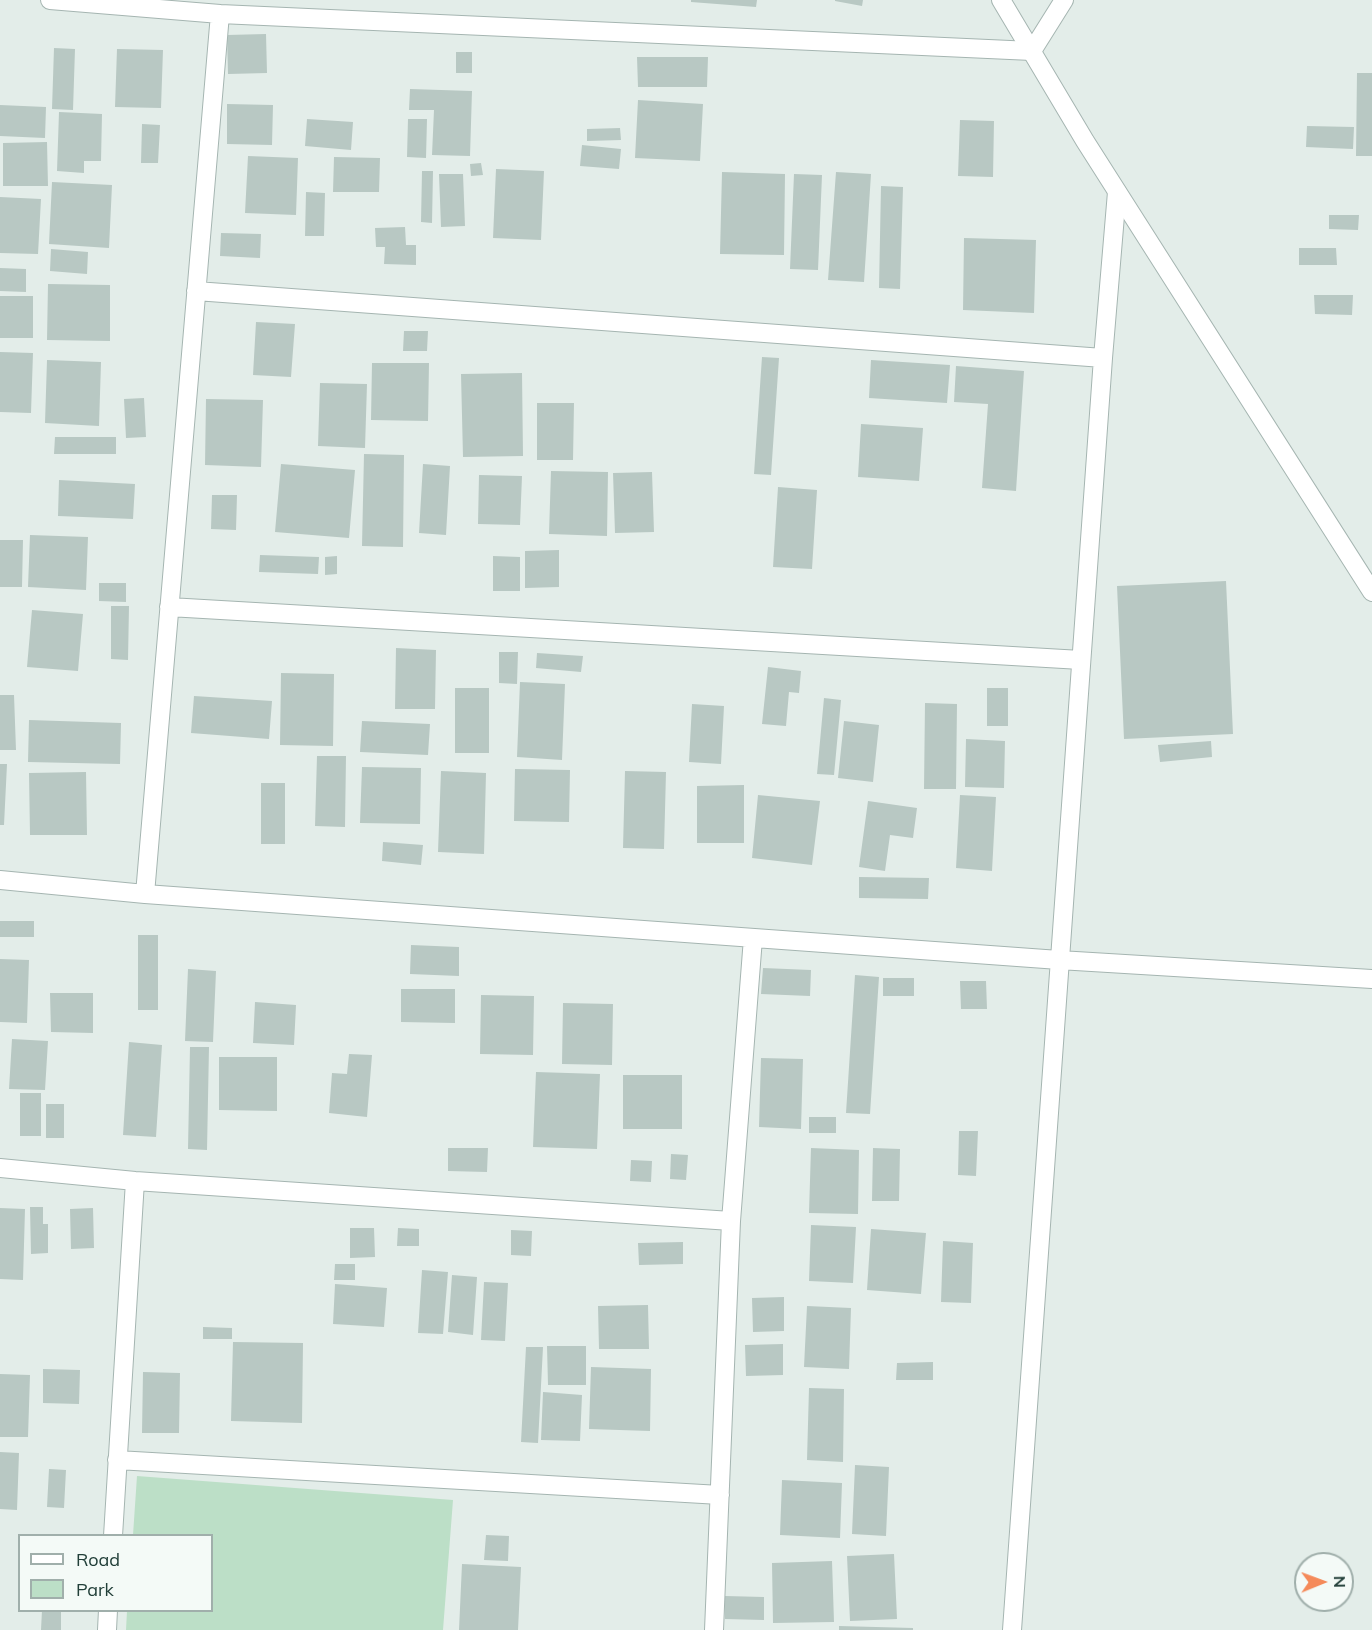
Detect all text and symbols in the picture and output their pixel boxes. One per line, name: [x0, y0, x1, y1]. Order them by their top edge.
legend: [18, 1534, 213, 1612]
text: Road: [76, 1548, 120, 1571]
north arrow: [1294, 1552, 1354, 1612]
text: N: [1330, 1576, 1350, 1588]
text: Park: [76, 1578, 114, 1601]

